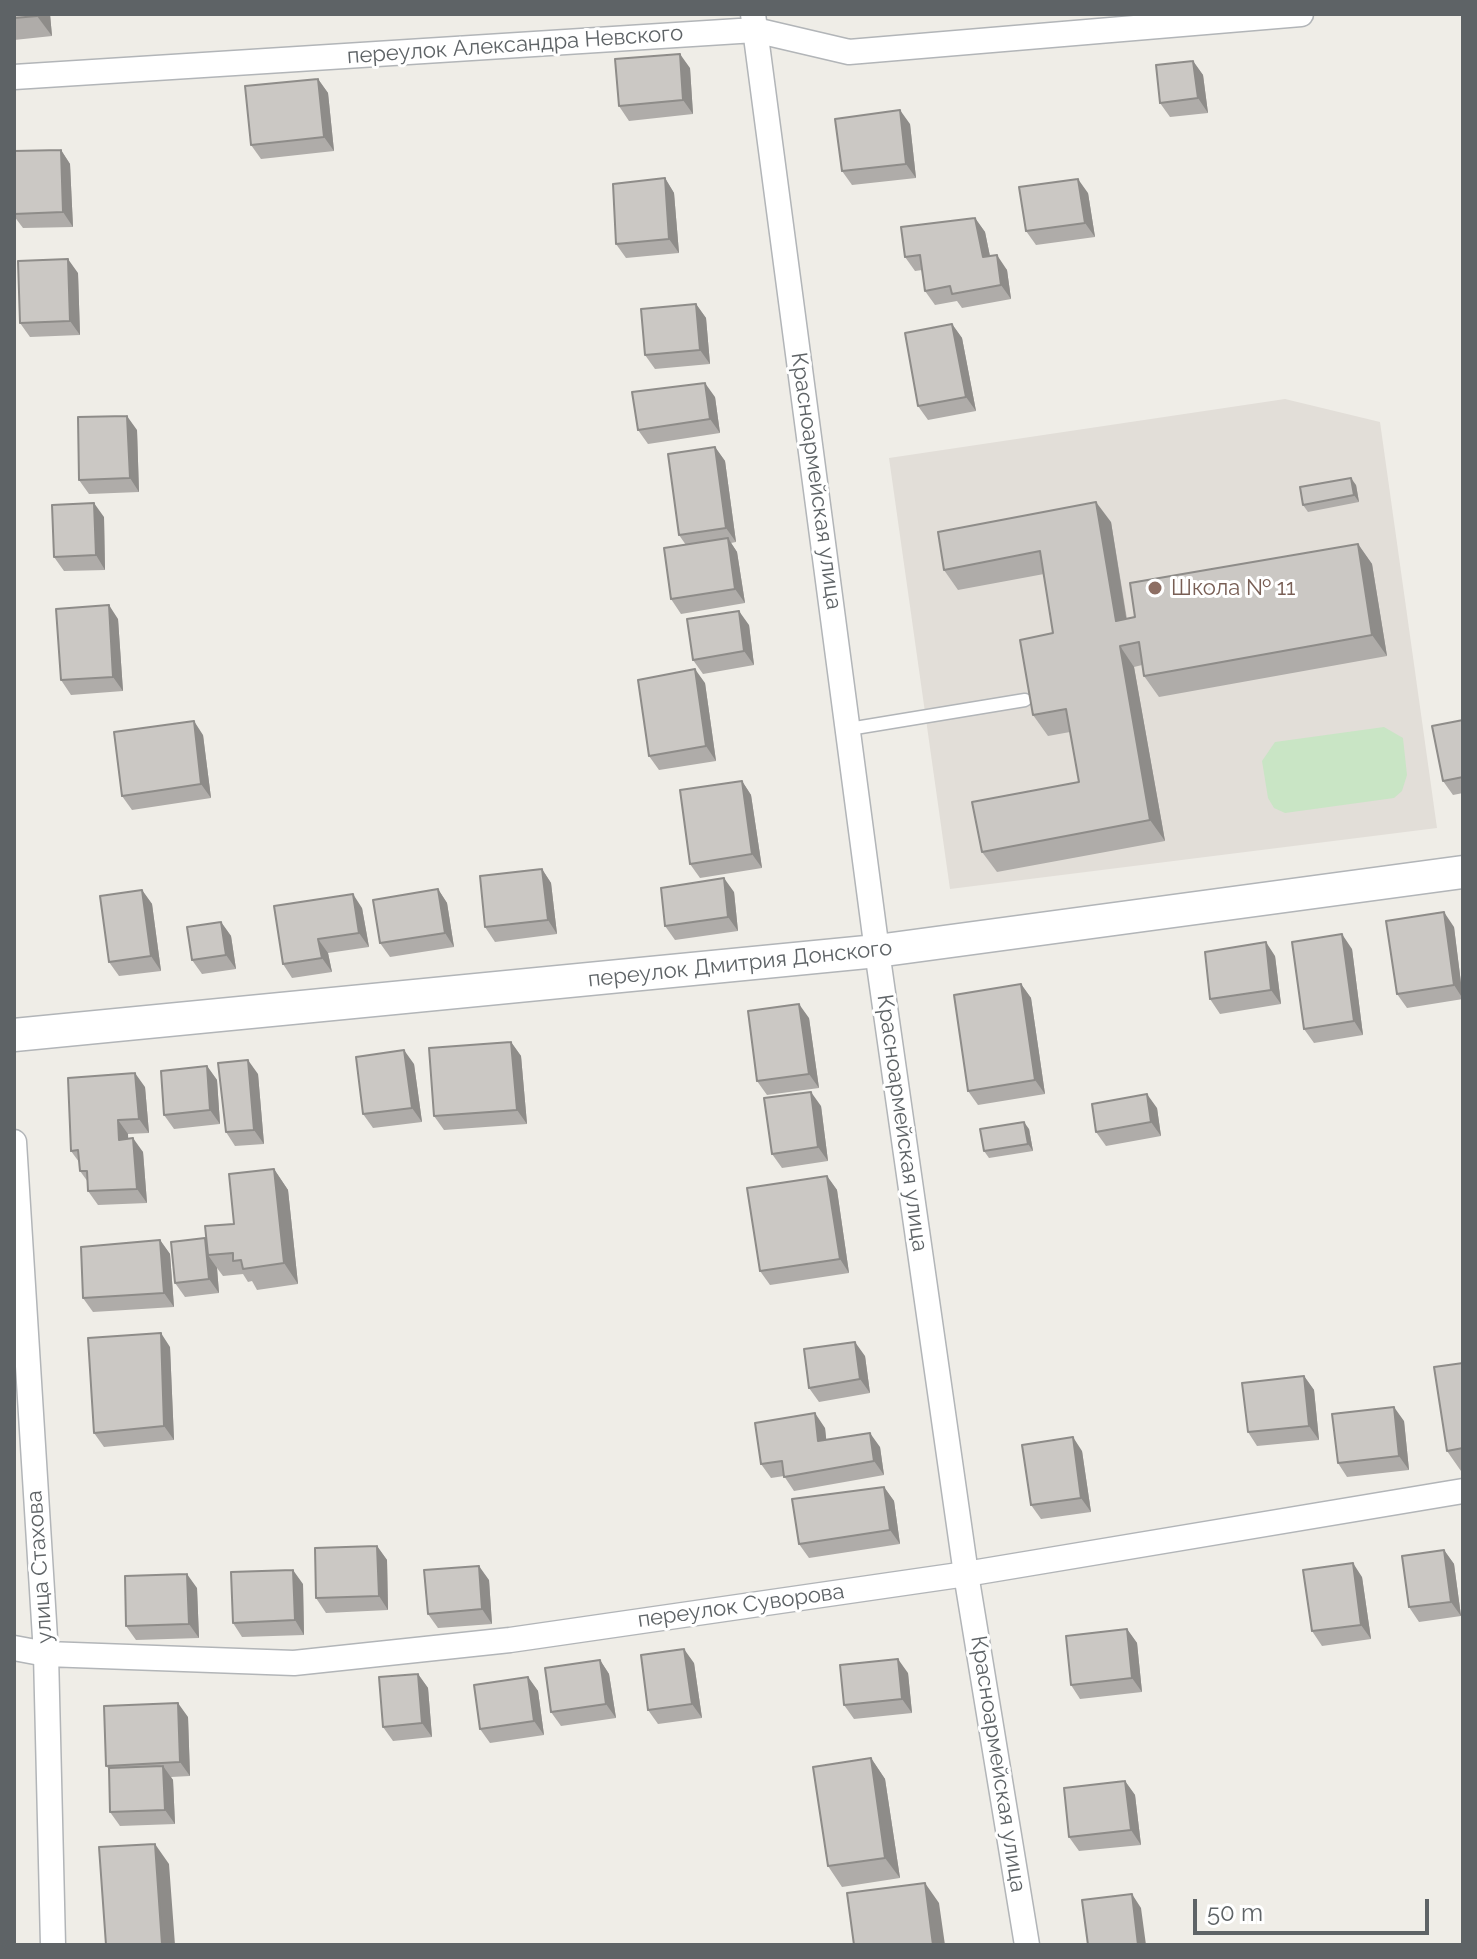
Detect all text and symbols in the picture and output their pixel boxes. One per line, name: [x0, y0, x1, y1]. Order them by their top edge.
street label: переулок Александра Невского: [346, 20, 684, 70]
street label: Красноармейская улица: [785, 351, 847, 611]
place label: Школа № 11: [1171, 575, 1295, 601]
marker: Школа № 11: [1146, 579, 1164, 597]
street label: переулок Дмитрия Донского: [587, 935, 893, 993]
street label: Красноармейская улица: [871, 993, 933, 1253]
street label: улица Стахова: [21, 1490, 59, 1644]
street label: переулок Суворова: [636, 1578, 846, 1634]
street label: Красноармейская улица: [965, 1634, 1031, 1894]
scale bar: [1197, 1883, 1433, 1933]
text: 50 m: [1207, 1898, 1263, 1927]

